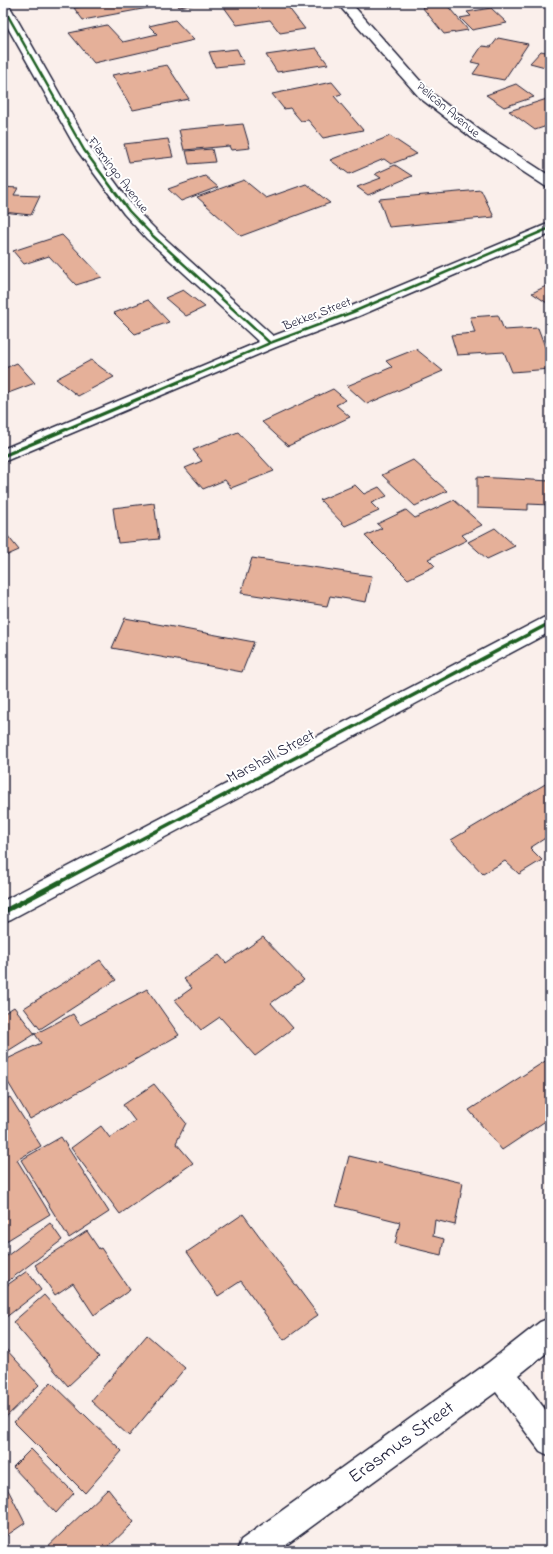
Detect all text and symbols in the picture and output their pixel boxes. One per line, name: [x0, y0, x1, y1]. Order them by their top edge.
street label: Pelican Avenue: [412, 78, 484, 143]
street label: Flamingo Avenue: [82, 132, 153, 218]
street label: Bekker Street: [279, 292, 355, 336]
street label: Marshall Street: [222, 723, 320, 790]
street label: Erasmus Street: [343, 1395, 461, 1491]

